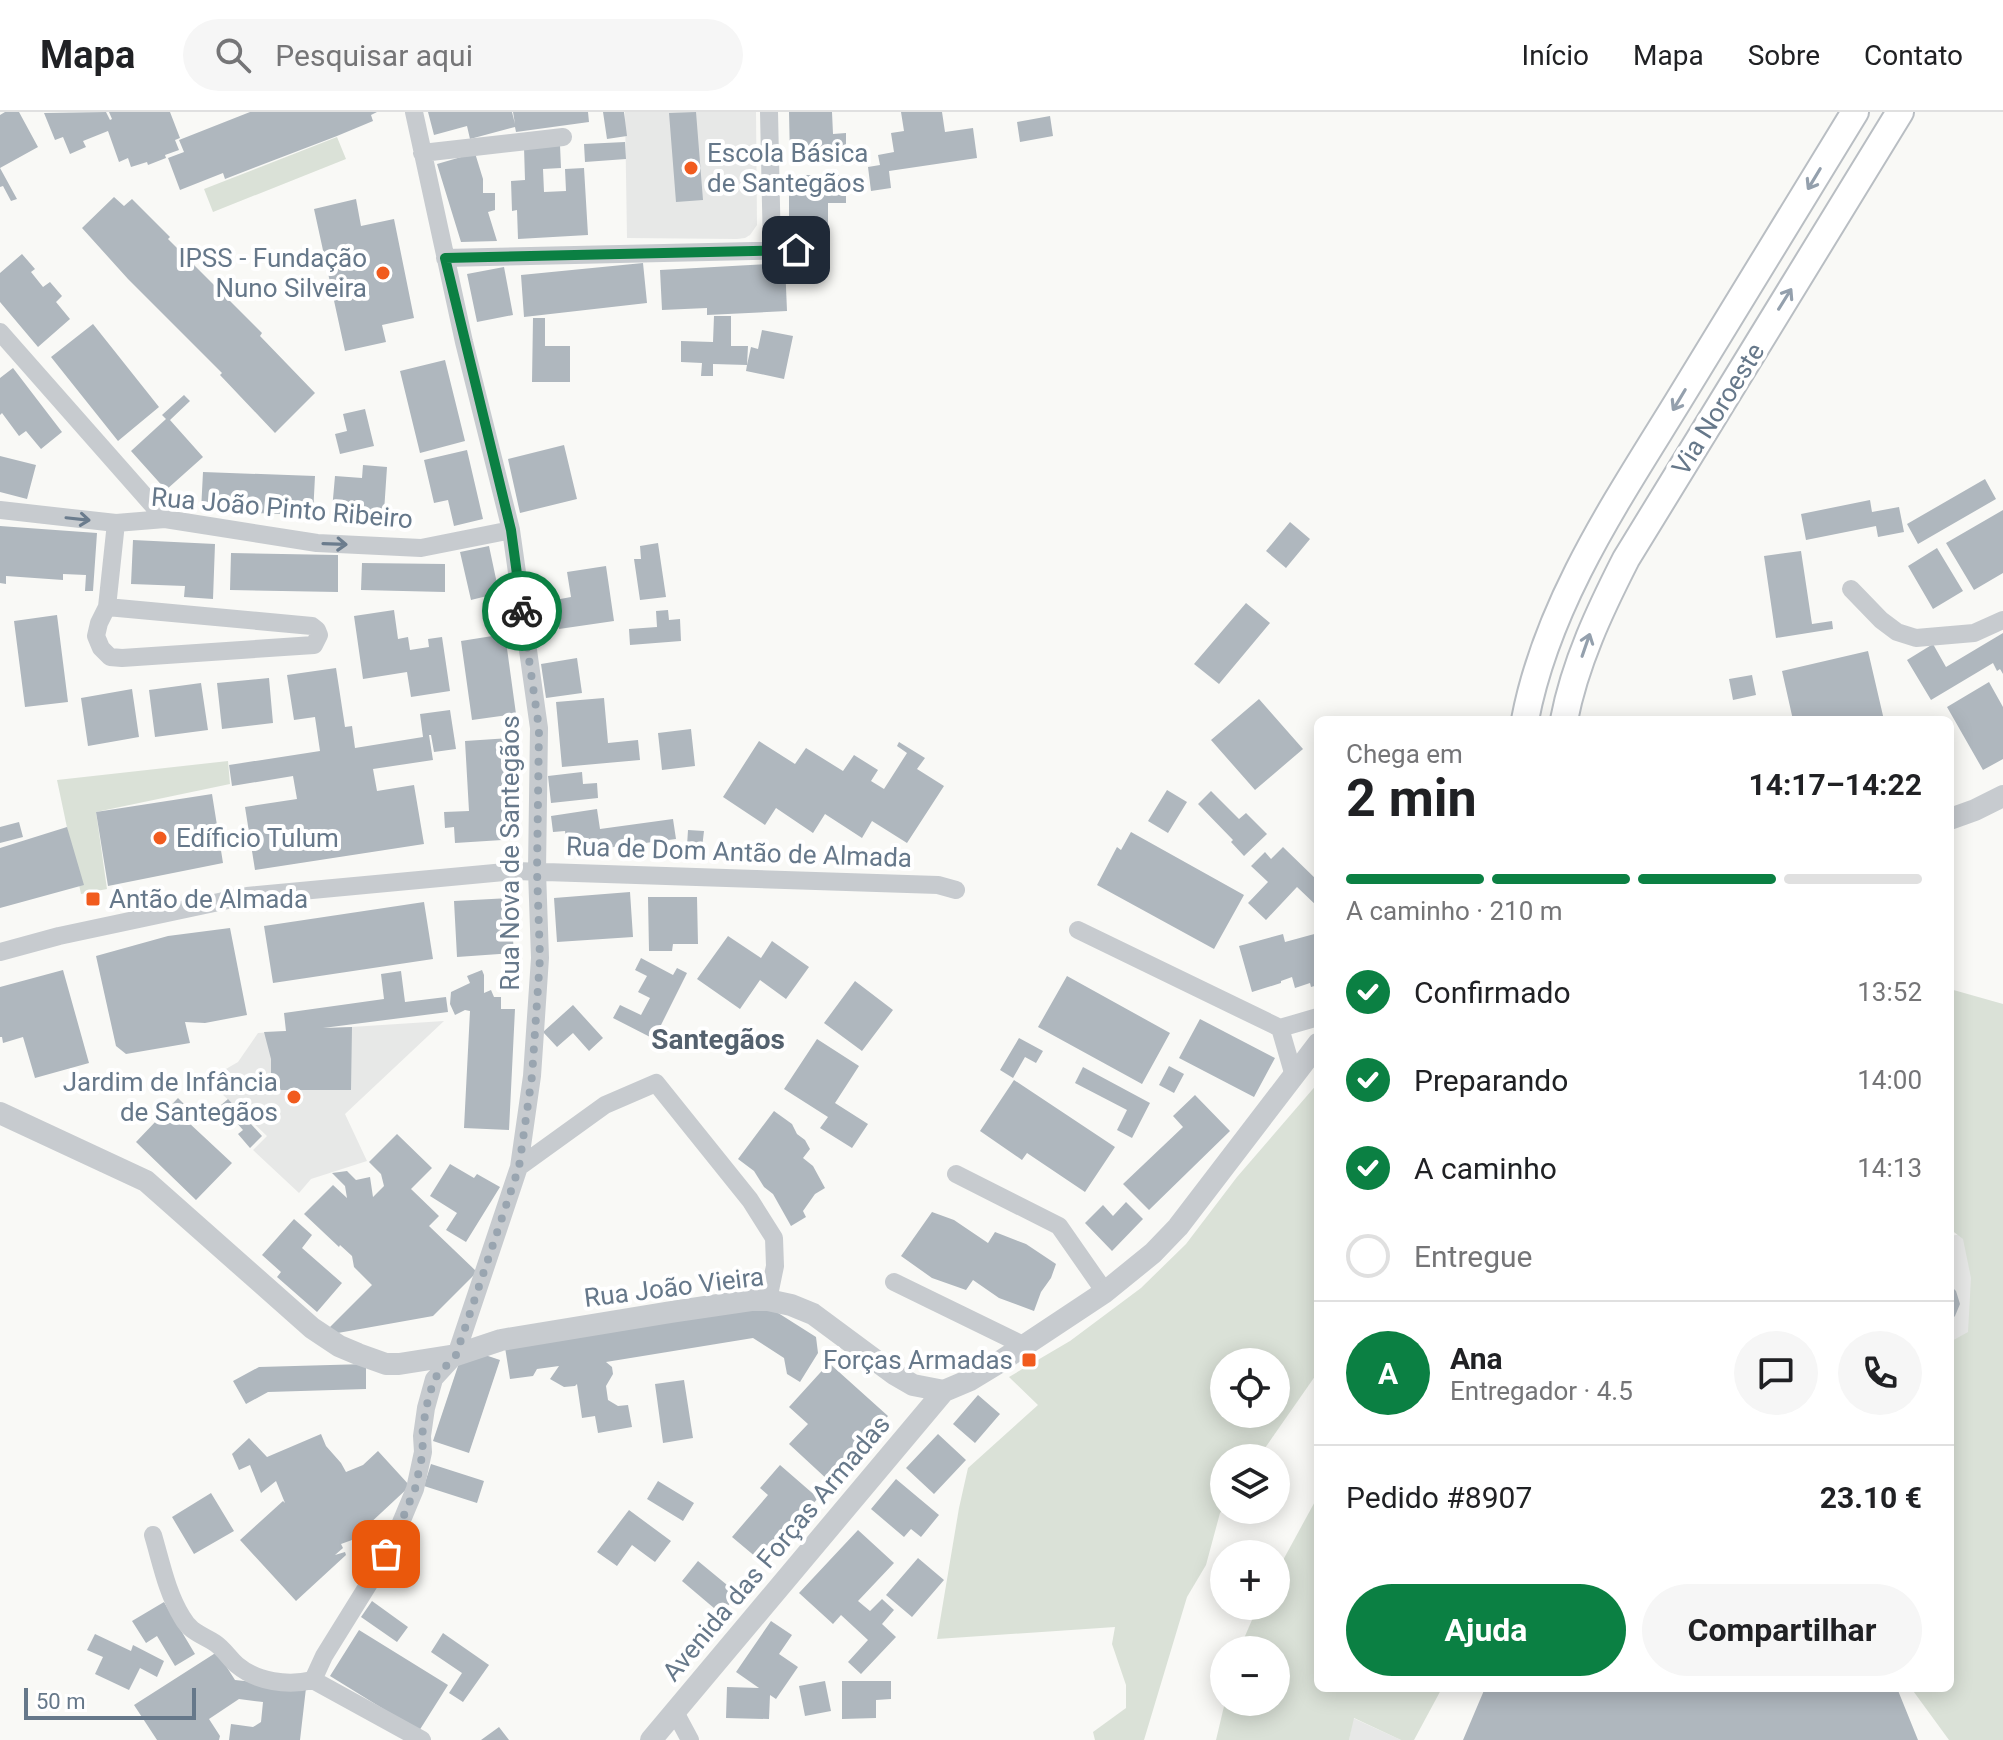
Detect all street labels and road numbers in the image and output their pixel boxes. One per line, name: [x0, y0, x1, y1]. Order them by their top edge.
street label: Via Noroeste: [1666, 338, 1770, 480]
street label: Rua João Pinto Ribeiro: [150, 482, 414, 534]
street label: Rua Nova de Santegãos: [495, 715, 525, 991]
street label: Rua de Dom Antão de Almada: [565, 831, 913, 873]
street label: Rua João Vieira: [582, 1261, 766, 1313]
street label: Avenida das Forças Armadas: [656, 1409, 896, 1687]

